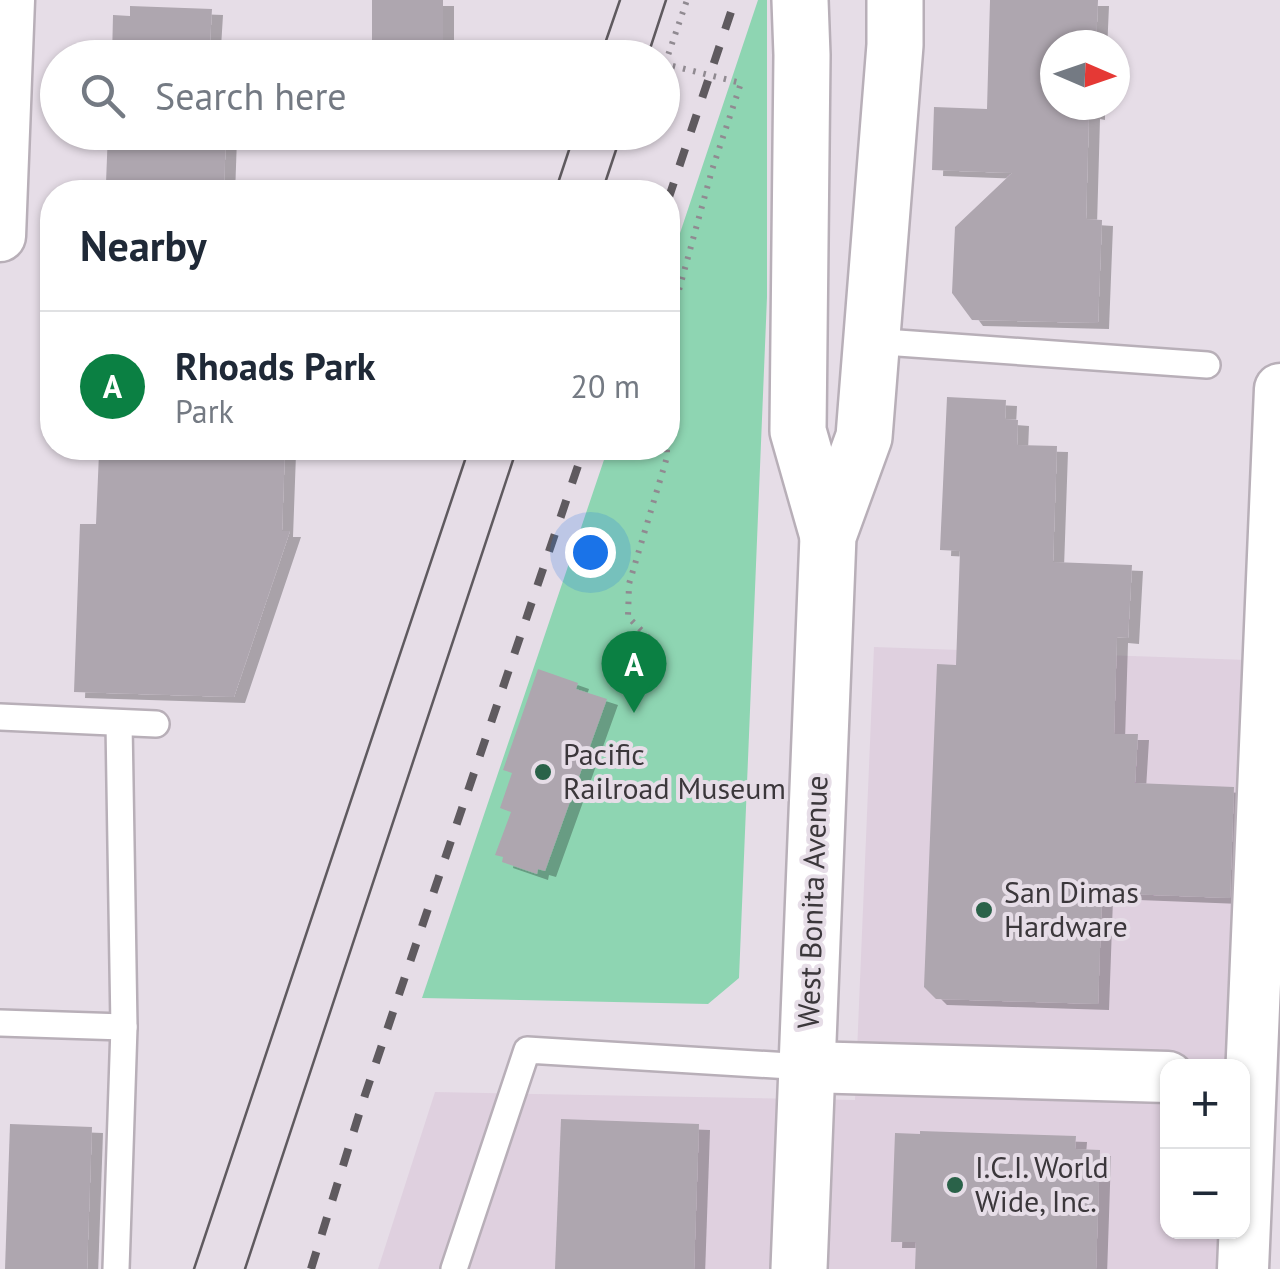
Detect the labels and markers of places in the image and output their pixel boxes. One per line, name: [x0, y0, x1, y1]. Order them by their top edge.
pin: A: [602, 630, 666, 713]
place label: Pacific Railroad Museum: [563, 734, 786, 807]
marker: Pacific Railroad Museum: [532, 761, 554, 783]
place label: San Dimas Hardware: [1004, 872, 1139, 945]
marker: San Dimas Hardware: [973, 899, 995, 921]
place label: I.C.I. World Wide, Inc.: [975, 1147, 1109, 1220]
marker: I.C.I. World Wide, Inc.: [944, 1174, 966, 1196]

